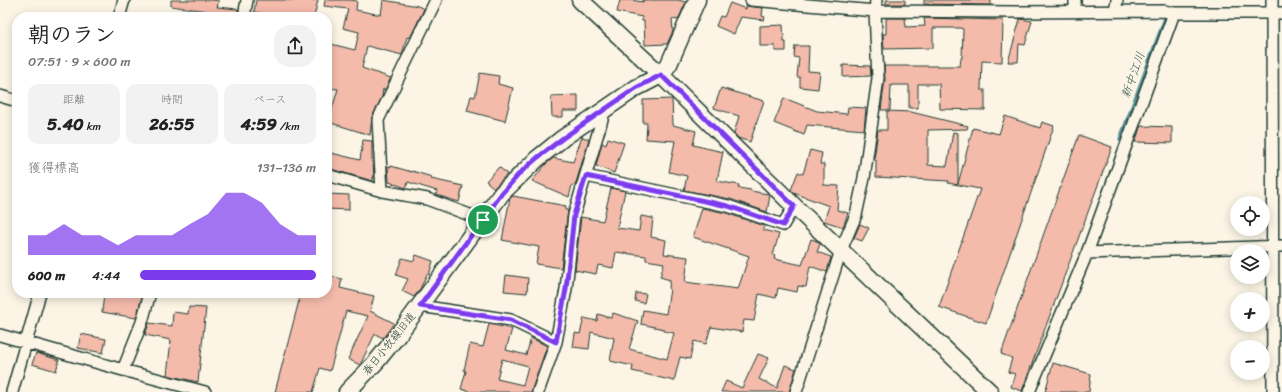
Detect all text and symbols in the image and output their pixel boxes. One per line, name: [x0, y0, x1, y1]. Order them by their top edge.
text: 朝のラン: [28, 15, 116, 54]
button: share: [274, 25, 316, 67]
water label: 新中江川: [1114, 49, 1152, 101]
text: 07:51 · 9 × 600 m: [28, 50, 130, 73]
text: 距離: [63, 90, 85, 109]
text: 時間: [161, 90, 183, 109]
text: ペース: [254, 90, 286, 109]
text: 5.40: [47, 109, 84, 139]
text: 26:55: [149, 109, 195, 139]
text: 4:59: [240, 109, 277, 139]
text: km: [84, 117, 101, 136]
text: /km: [277, 117, 300, 136]
text: 獲得標高: [28, 156, 80, 179]
text: 131–136 m: [257, 156, 316, 179]
map controls: [1230, 196, 1270, 380]
button: locate: [1230, 196, 1270, 236]
pin: [466, 203, 500, 237]
icon: arrive: [472, 209, 494, 231]
button: layers: [1230, 244, 1270, 284]
text: 600 m: [28, 264, 65, 287]
text: 4:44: [92, 264, 120, 287]
button: +: [1230, 292, 1270, 332]
street label: 春日小牧線旧道: [357, 308, 421, 380]
button: −: [1230, 340, 1270, 380]

